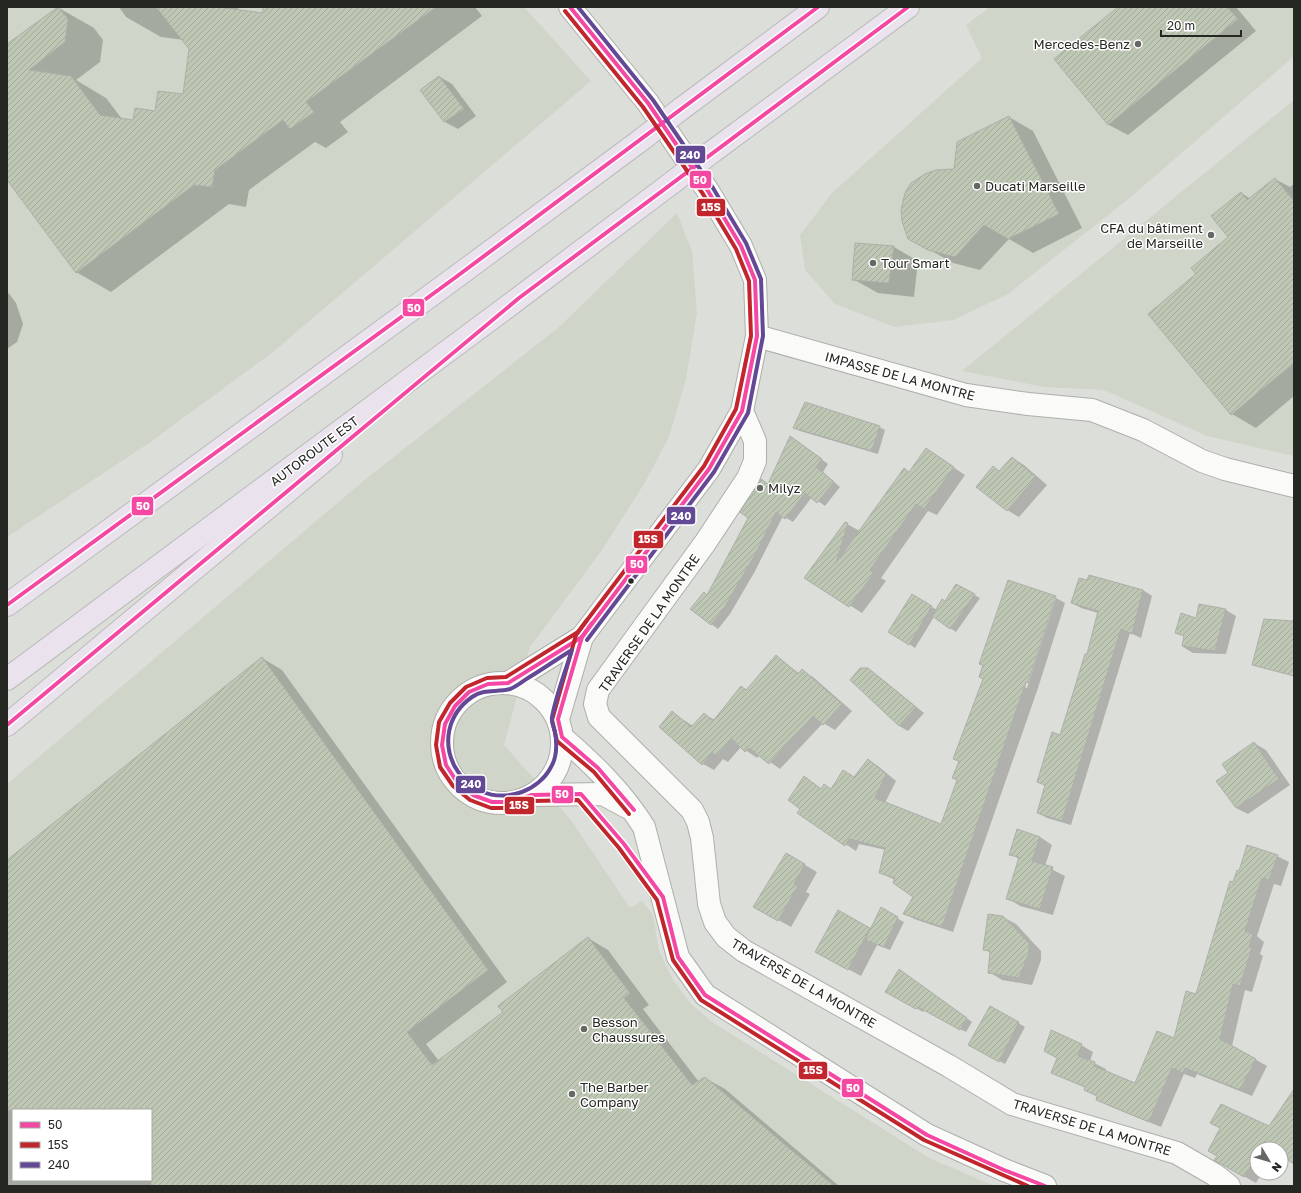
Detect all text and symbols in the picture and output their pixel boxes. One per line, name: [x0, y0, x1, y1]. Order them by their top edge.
scale bar: [1161, 12, 1241, 38]
text: 20 m: [1167, 18, 1195, 33]
place label: Mercedes-Benz: [1033, 36, 1130, 52]
marker: Mercedes-Benz: [1133, 39, 1143, 49]
line badge: 240: [675, 145, 706, 164]
text: 240: [680, 148, 700, 161]
line badge: 50: [689, 170, 712, 189]
text: 50: [693, 173, 707, 186]
place label: Ducati Marseille: [985, 178, 1085, 194]
marker: Ducati Marseille: [972, 181, 982, 191]
line badge: 15S: [696, 198, 726, 217]
text: 15S: [701, 200, 721, 213]
place label: CFA du bâtiment de Marseille: [1100, 220, 1203, 251]
marker: CFA du bâtiment de Marseille: [1206, 230, 1216, 240]
place label: Tour Smart: [881, 255, 950, 271]
marker: Tour Smart: [868, 258, 878, 268]
line badge: 50: [402, 298, 425, 317]
text: 50: [407, 301, 421, 314]
street label: IMPASSE DE LA MONTRE: [823, 348, 977, 404]
street label: AUTOROUTE EST: [267, 413, 361, 489]
place label: Milyz: [768, 480, 801, 496]
marker: Milyz: [755, 483, 765, 493]
line badge: 50: [131, 496, 154, 516]
text: 50: [136, 499, 150, 512]
line badge: 240: [666, 506, 696, 525]
text: 240: [671, 509, 691, 522]
line badge: 15S: [633, 530, 664, 549]
text: 15S: [638, 532, 658, 545]
street label: TRAVERSE DE LA MONTRE: [595, 551, 703, 695]
line badge: 50: [625, 555, 648, 574]
text: 50: [630, 557, 644, 570]
unlabelled marker: [626, 576, 636, 586]
line badge: 240: [455, 775, 486, 794]
text: 240: [461, 777, 481, 790]
line badge: 50: [551, 785, 574, 804]
text: 50: [555, 787, 569, 800]
line badge: 15S: [504, 796, 535, 815]
text: 15S: [509, 798, 529, 811]
street label: TRAVERSE DE LA MONTRE: [729, 935, 879, 1031]
place label: Besson Chaussures: [592, 1014, 665, 1045]
marker: Besson Chaussures: [579, 1024, 589, 1034]
line badge: 15S: [798, 1061, 828, 1080]
text: 15S: [803, 1063, 823, 1076]
line badge: 50: [841, 1078, 864, 1098]
place label: The Barber Company: [580, 1079, 649, 1110]
text: 50: [846, 1081, 860, 1094]
marker: The Barber Company: [567, 1089, 577, 1099]
street label: TRAVERSE DE LA MONTRE: [1011, 1095, 1173, 1159]
legend: [12, 1109, 152, 1181]
text: 50: [48, 1117, 62, 1132]
text: 15S: [48, 1137, 69, 1152]
north arrow: [1249, 1141, 1289, 1181]
text: 240: [48, 1157, 70, 1172]
text: N: [1270, 1160, 1285, 1175]

